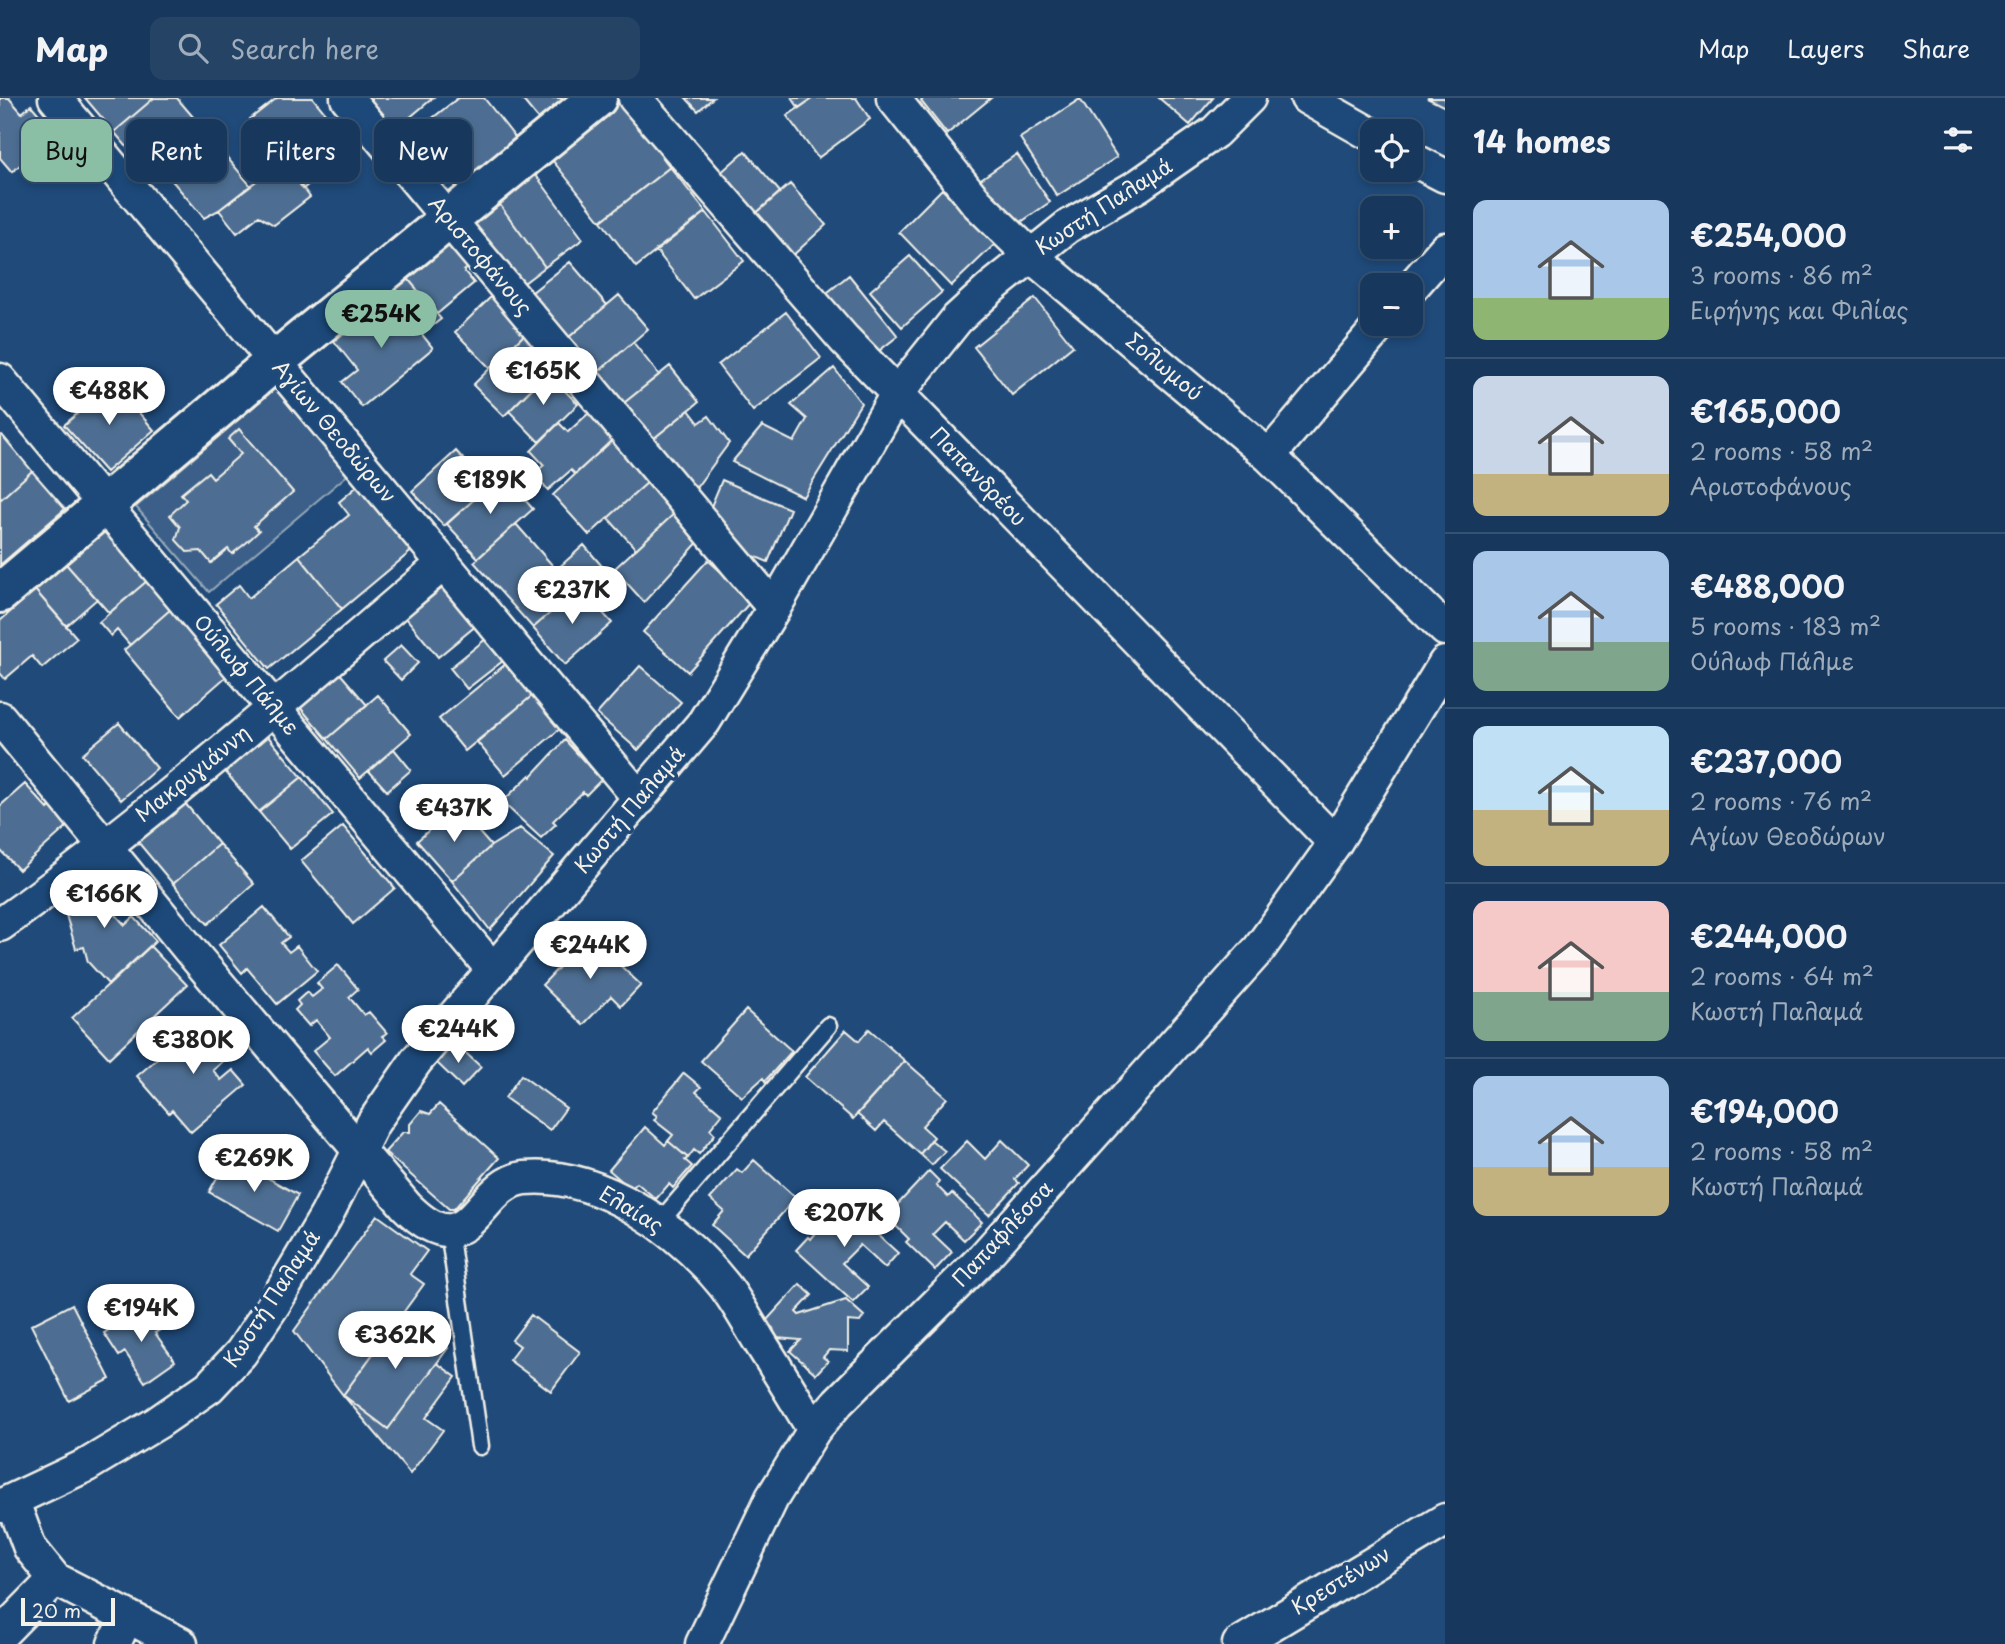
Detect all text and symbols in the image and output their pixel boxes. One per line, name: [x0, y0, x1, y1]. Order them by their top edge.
search box: [150, 17, 640, 80]
text: Map: [35, 23, 108, 73]
icon: search: [174, 29, 212, 67]
text: Search here: [230, 29, 379, 68]
text: Map: [1698, 30, 1749, 66]
text: Layers: [1787, 30, 1864, 66]
text: Share: [1902, 30, 1970, 66]
text: 14 homes: [1473, 118, 1611, 163]
chip: Buy: [21, 119, 112, 182]
chip: Rent: [126, 119, 227, 182]
chip: Filters: [241, 119, 360, 182]
chip: New: [374, 119, 472, 182]
map controls: [1360, 119, 1423, 336]
button: locate: [1360, 119, 1423, 182]
icon: filters: [1939, 121, 1977, 159]
street label: Κωστή Παλαμά: [1028, 149, 1178, 262]
street label: Αριστοφάνους: [422, 188, 541, 322]
button: +: [1360, 196, 1423, 259]
text: €254,000: [1690, 212, 1847, 257]
icon: home: [1529, 228, 1613, 312]
text: 3 rooms · 86 m²: [1690, 257, 1873, 292]
button: −: [1360, 273, 1423, 336]
pin: €254K: [332, 290, 430, 350]
text: Ειρήνης και Φιλίας: [1690, 292, 1908, 327]
text: €254K: [341, 295, 421, 330]
street label: Σολωμού: [1120, 324, 1211, 407]
pin: €165K: [494, 348, 592, 407]
street label: Αγίων Θεοδώρων: [266, 352, 405, 510]
text: €165K: [505, 352, 581, 387]
pin: €488K: [60, 368, 158, 427]
text: €488K: [69, 372, 149, 407]
text: €165,000: [1690, 388, 1841, 433]
icon: home: [1529, 404, 1613, 488]
street label: Παπανδρέου: [924, 419, 1035, 533]
text: 2 rooms · 58 m²: [1690, 433, 1873, 468]
pin: €189K: [441, 456, 539, 516]
text: €189K: [454, 461, 526, 496]
text: Αριστοφάνους: [1690, 468, 1852, 503]
text: €488,000: [1690, 563, 1845, 608]
pin: €237K: [523, 566, 621, 626]
text: €237K: [534, 571, 610, 606]
icon: home: [1529, 579, 1613, 663]
street label: Ούλωφ Πάλμε: [187, 606, 308, 741]
text: 5 rooms · 183 m²: [1690, 608, 1881, 643]
text: Ούλωφ Πάλμε: [1690, 643, 1854, 678]
street label: Μακρυγιάννη: [127, 716, 256, 829]
street label: Κωστή Παλαμά: [565, 737, 692, 880]
text: €237,000: [1690, 738, 1842, 783]
icon: home: [1529, 754, 1613, 838]
text: 2 rooms · 76 m²: [1690, 783, 1872, 818]
pin: €437K: [405, 784, 503, 844]
text: €437K: [416, 789, 492, 824]
text: Αγίων Θεοδώρων: [1690, 818, 1886, 853]
pin: €166K: [55, 870, 153, 930]
text: €166K: [66, 875, 142, 910]
text: €244,000: [1690, 913, 1847, 958]
pin: €244K: [541, 922, 639, 981]
text: €244K: [550, 926, 630, 961]
icon: home: [1529, 929, 1613, 1013]
text: 2 rooms · 64 m²: [1690, 958, 1874, 993]
text: Κωστή Παλαμά: [1690, 993, 1864, 1028]
pin: €244K: [409, 1006, 507, 1065]
text: €244K: [418, 1010, 498, 1045]
pin: €380K: [144, 1016, 242, 1076]
text: €380K: [152, 1021, 234, 1056]
text: €194,000: [1690, 1088, 1839, 1133]
icon: home: [1529, 1104, 1613, 1188]
text: 2 rooms · 58 m²: [1690, 1133, 1873, 1168]
pin: €269K: [205, 1134, 303, 1194]
text: €269K: [214, 1139, 294, 1174]
text: Κωστή Παλαμά: [1690, 1168, 1864, 1203]
street label: Παπαφλέσσα: [944, 1172, 1060, 1293]
street label: Ελαίας: [594, 1177, 670, 1240]
pin: €207K: [795, 1190, 893, 1249]
text: €207K: [804, 1194, 884, 1229]
street label: Κωστή Παλαμά: [214, 1222, 327, 1373]
pin: €194K: [92, 1284, 190, 1344]
text: €194K: [104, 1289, 178, 1324]
pin: €362K: [346, 1312, 444, 1371]
text: €362K: [354, 1316, 436, 1351]
street label: Κρεστένων: [1284, 1537, 1396, 1622]
scale bar: [21, 1595, 116, 1627]
text: 20 m: [32, 1596, 81, 1624]

